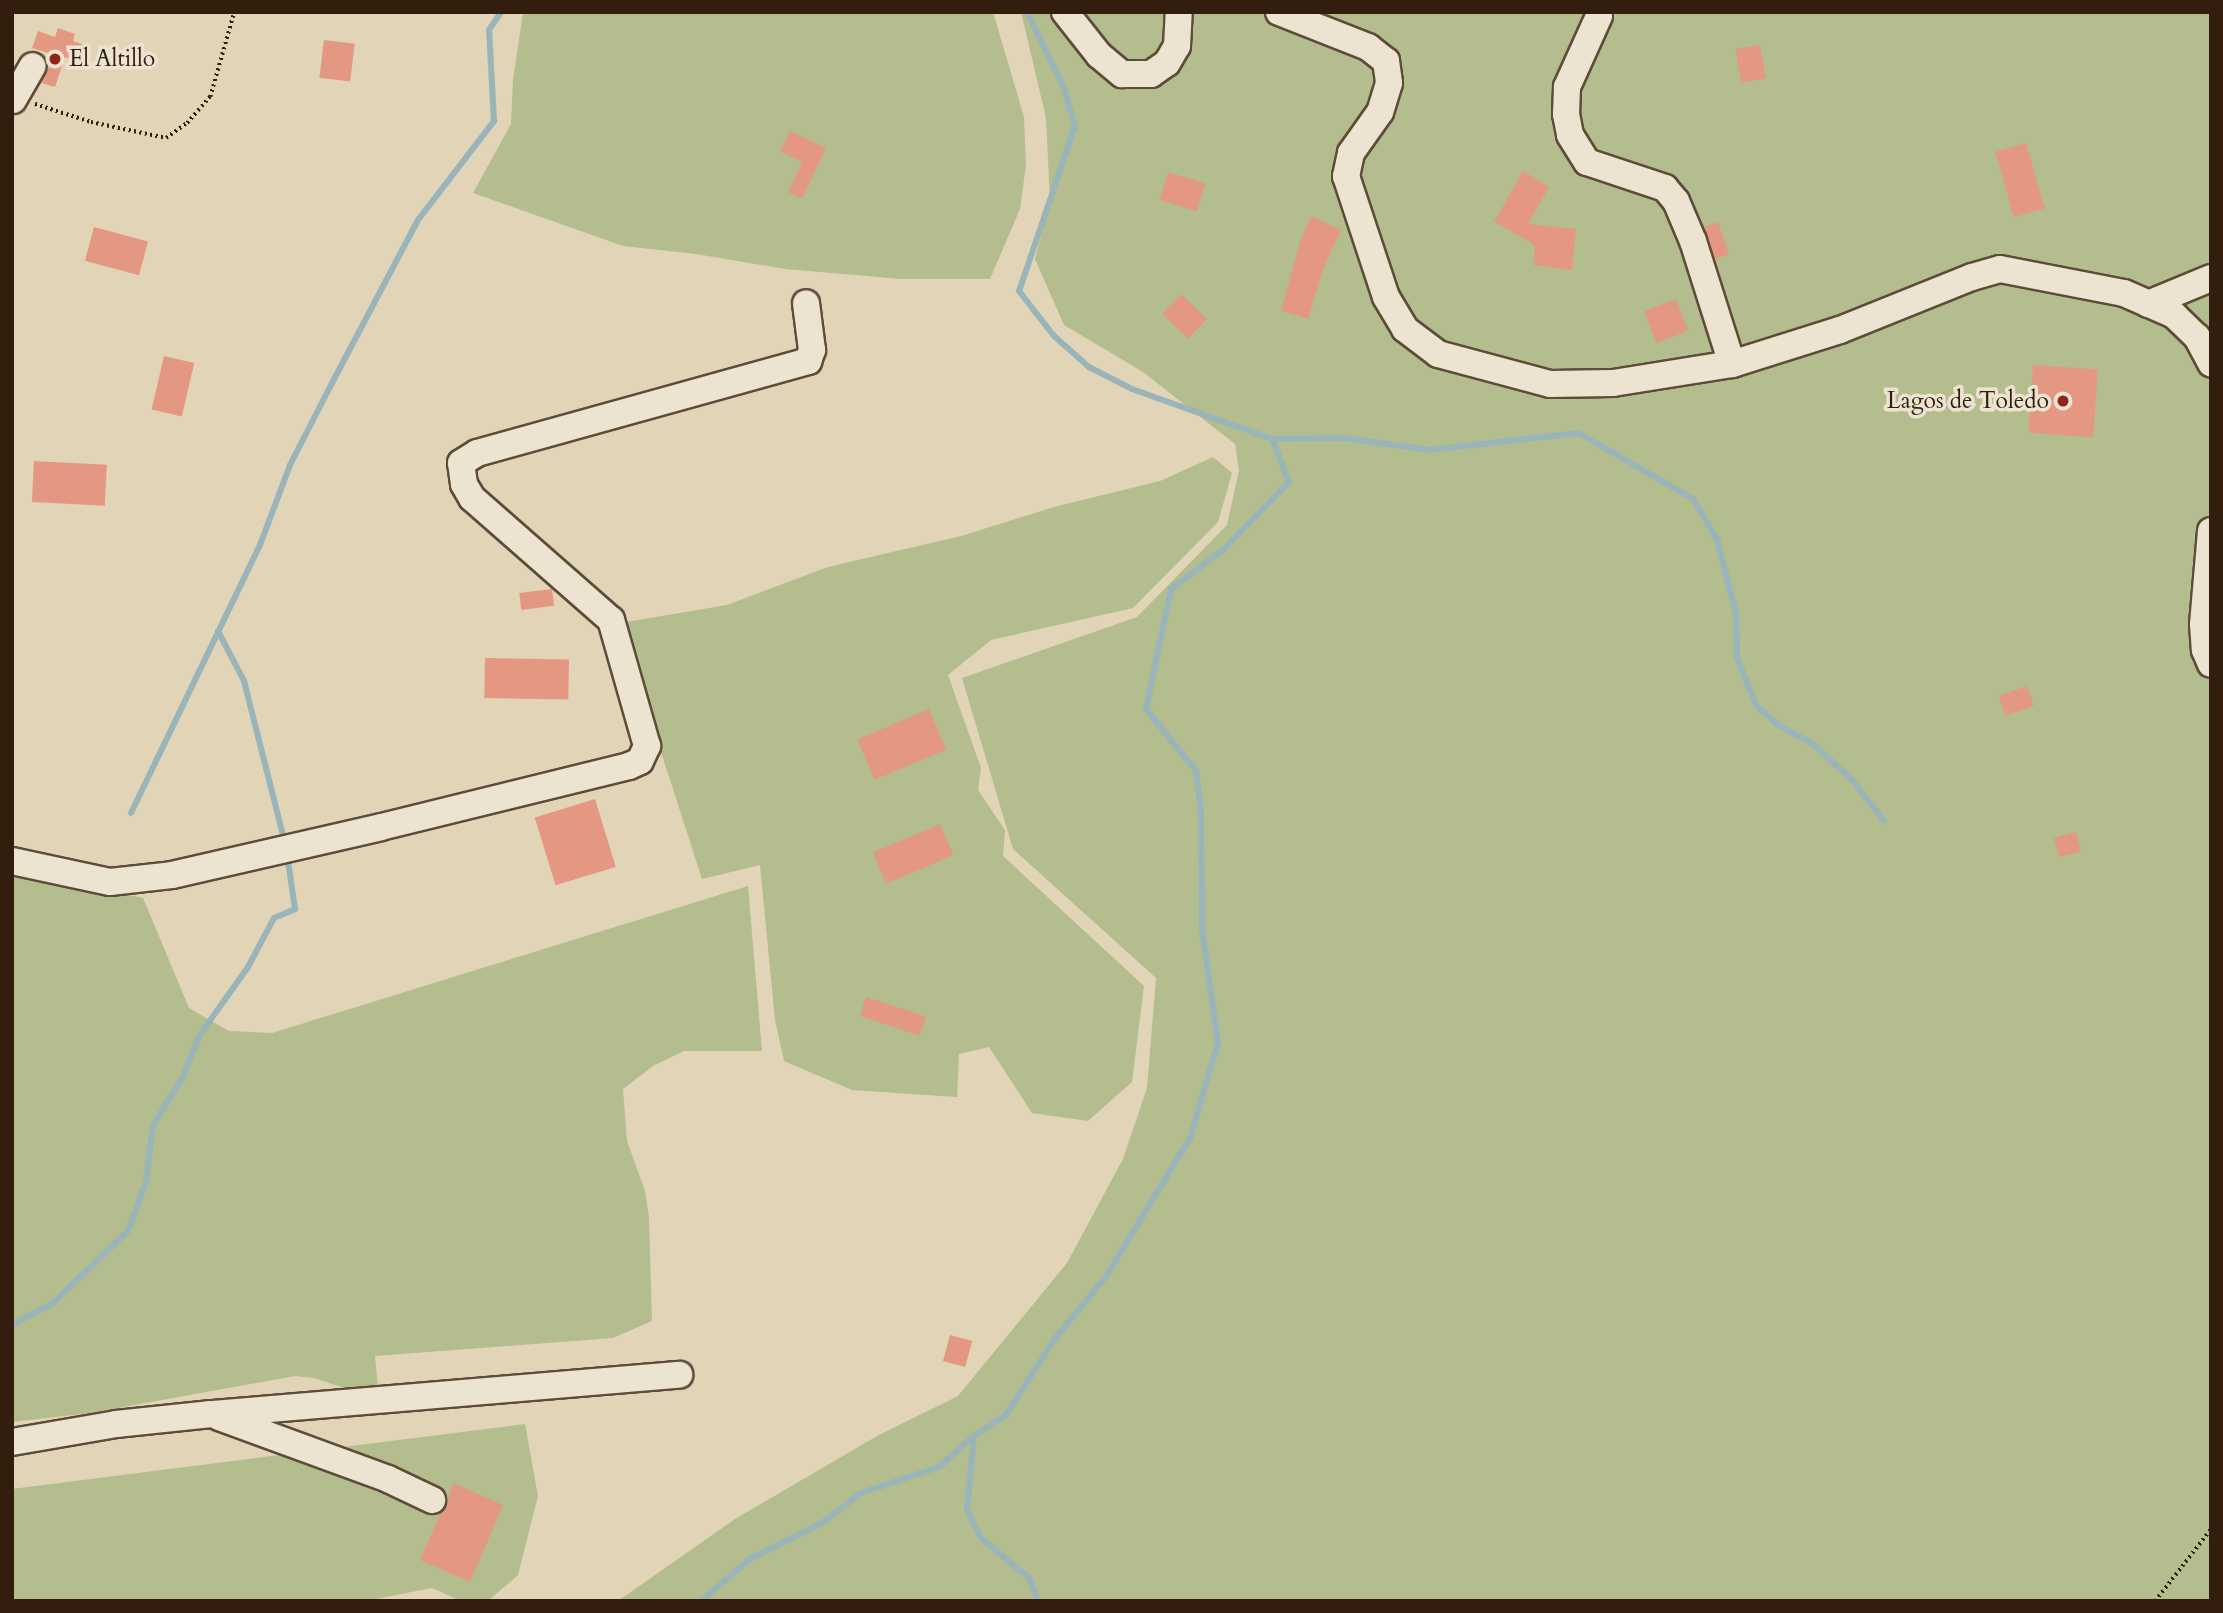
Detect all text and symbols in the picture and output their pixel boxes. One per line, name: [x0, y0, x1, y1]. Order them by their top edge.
place label: El Altillo: [69, 45, 155, 73]
marker: El Altillo: [47, 51, 63, 67]
place label: Lagos de Toledo: [1887, 387, 2049, 415]
marker: Lagos de Toledo: [2055, 393, 2071, 409]

